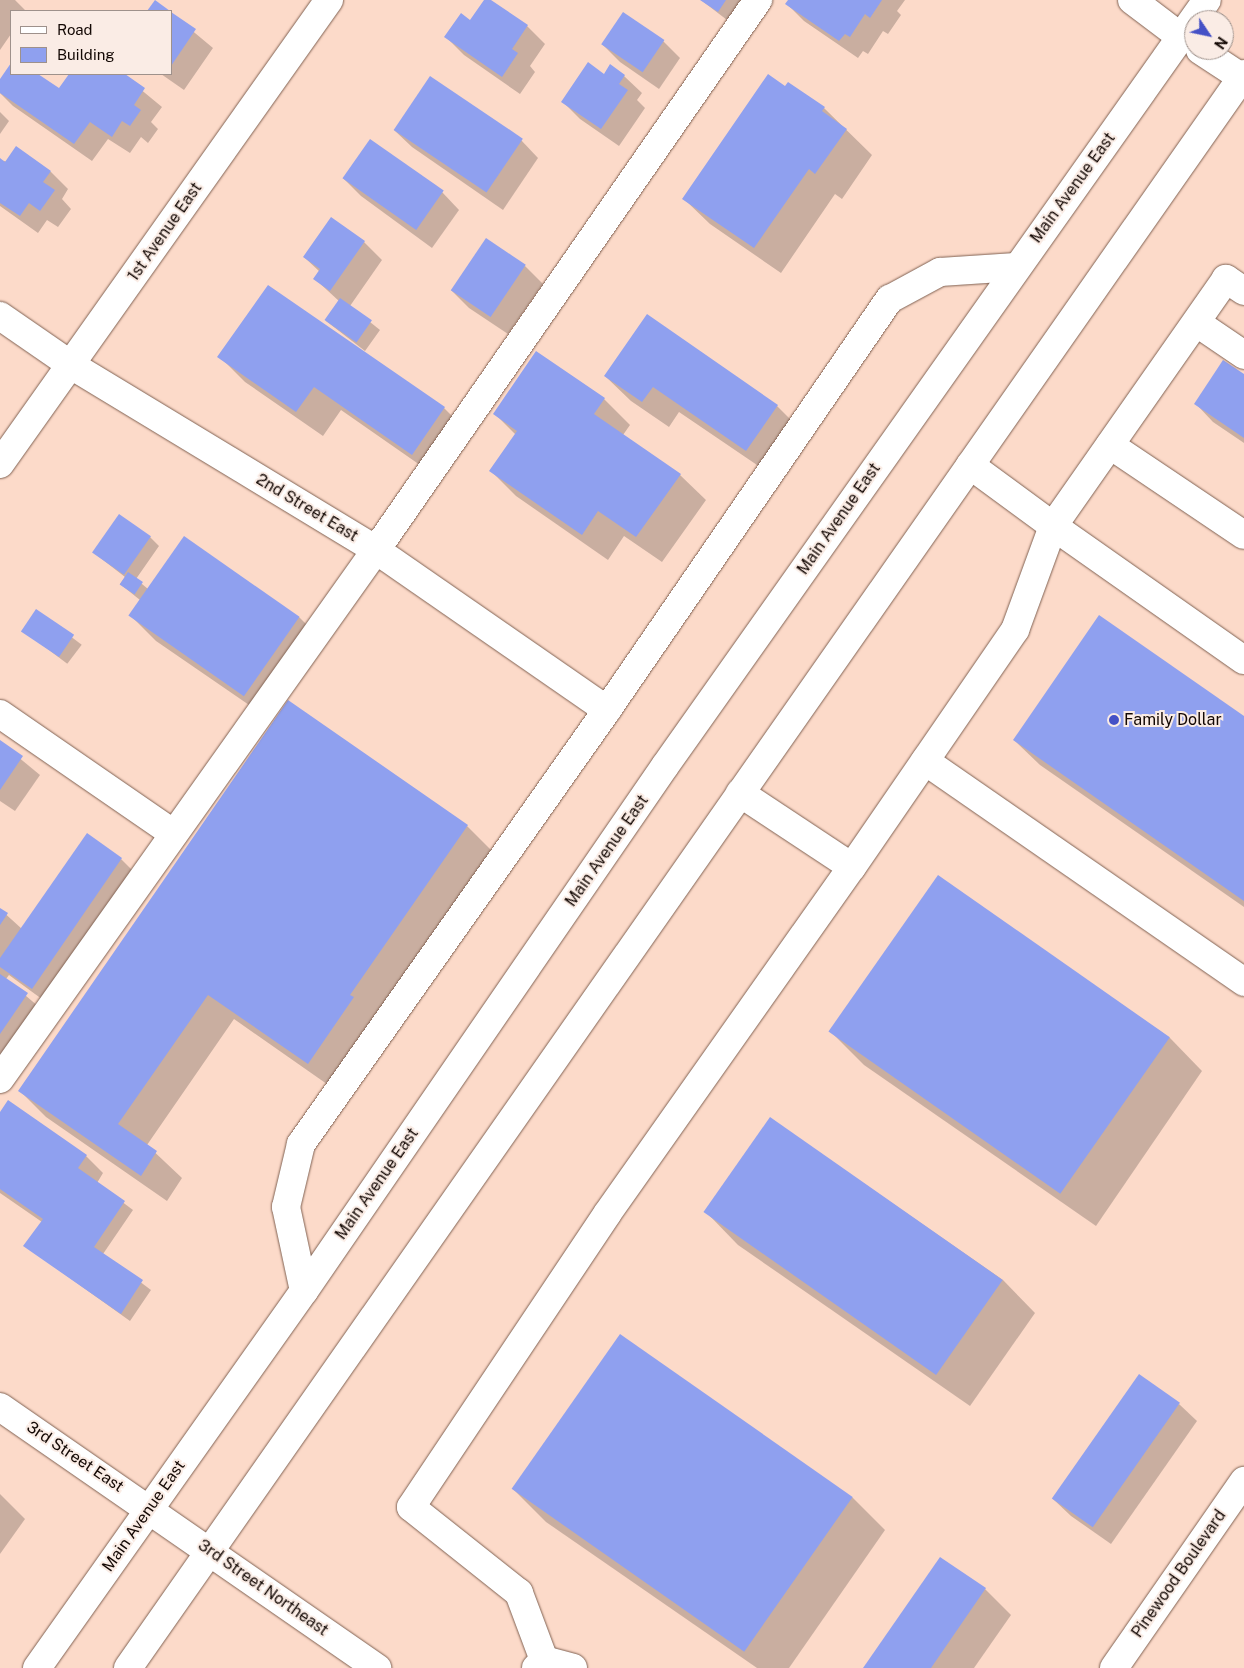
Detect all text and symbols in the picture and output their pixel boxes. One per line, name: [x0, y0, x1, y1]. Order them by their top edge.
legend: [10, 10, 172, 75]
north arrow: [1184, 10, 1234, 60]
text: Road: [57, 21, 93, 38]
text: N: [1211, 34, 1230, 52]
text: Building: [57, 46, 115, 63]
street label: Main Avenue East: [1027, 129, 1119, 247]
street label: 1st Avenue East: [124, 179, 206, 285]
street label: Main Avenue East: [793, 460, 885, 578]
street label: 2nd Street East: [253, 470, 361, 546]
place label: Family Dollar: [1124, 710, 1222, 730]
marker: Family Dollar: [1108, 714, 1120, 726]
street label: Main Avenue East: [561, 792, 653, 910]
street label: Main Avenue East: [331, 1125, 423, 1243]
street label: 3rd Street East: [23, 1417, 127, 1497]
street label: Main Avenue East: [98, 1457, 190, 1575]
street label: Pinewood Boulevard: [1128, 1507, 1230, 1641]
street label: 3rd Street Northeast: [194, 1536, 332, 1640]

